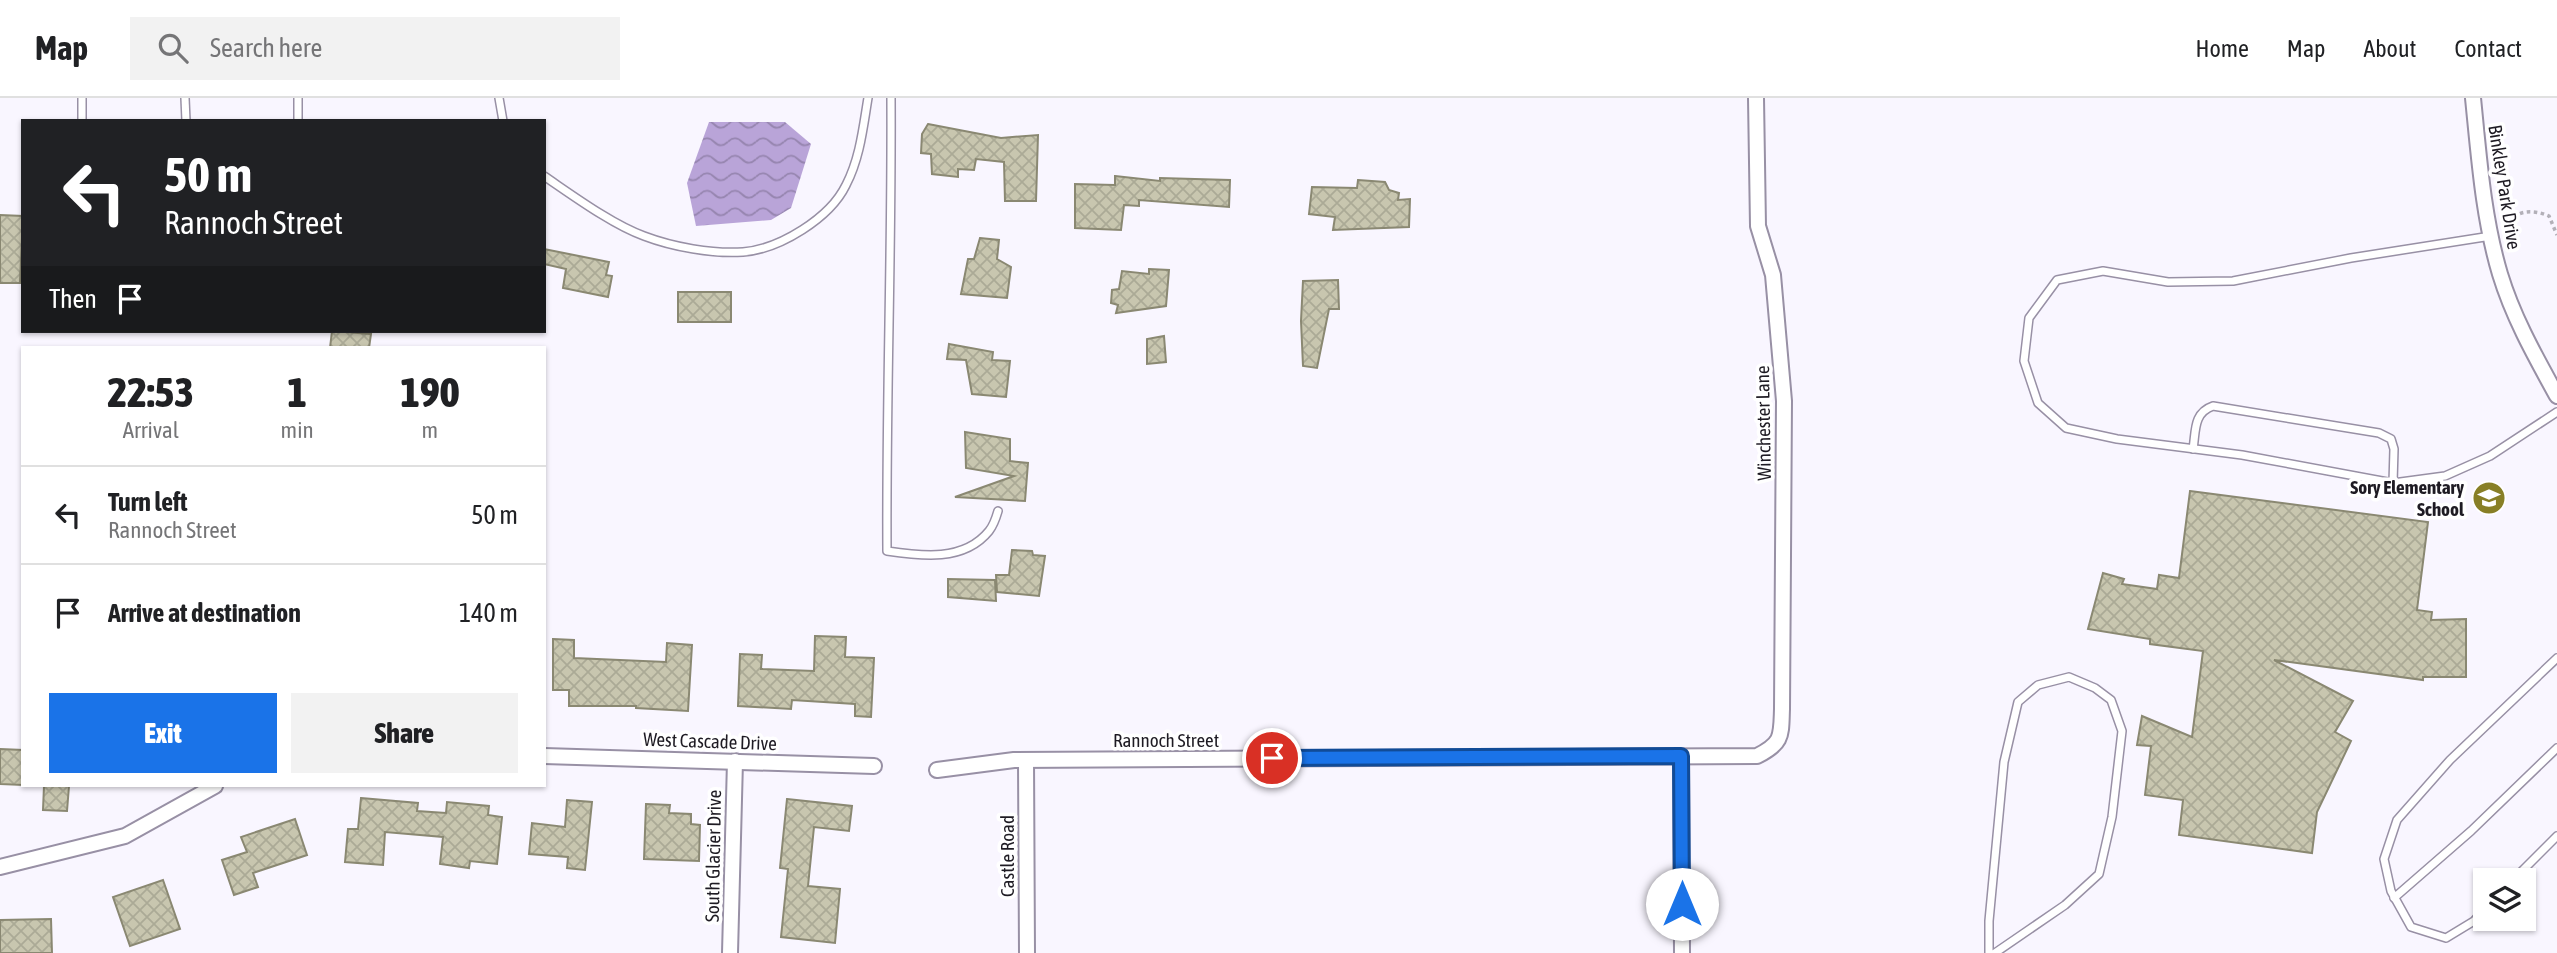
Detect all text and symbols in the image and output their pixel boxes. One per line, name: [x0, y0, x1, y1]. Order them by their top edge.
search box: [130, 17, 620, 80]
text: Map: [35, 29, 88, 67]
icon: search: [154, 29, 192, 67]
text: Search here: [210, 33, 322, 63]
text: Home: [2195, 35, 2249, 62]
text: Map: [2287, 35, 2325, 62]
text: About: [2363, 35, 2416, 62]
text: Contact: [2454, 35, 2522, 62]
street label: Binkley Park Drive: [2484, 123, 2526, 251]
text: 50 m: [164, 146, 252, 202]
icon: left: [49, 147, 140, 238]
text: Rannoch Street: [164, 204, 343, 241]
icon: arrive: [111, 280, 149, 318]
text: Then: [49, 284, 97, 314]
street label: Winchester Lane: [1751, 365, 1775, 481]
text: 22:53: [108, 368, 194, 416]
text: 1: [287, 368, 307, 416]
text: 190: [400, 368, 459, 416]
text: Arrival: [123, 417, 179, 443]
text: min: [281, 417, 314, 443]
text: m: [422, 417, 438, 443]
place label: Sory Elementary School: [2350, 476, 2465, 520]
school or university icon: Sory Elementary School: [2470, 479, 2508, 517]
text: Turn left: [108, 487, 188, 517]
icon: left: [49, 496, 87, 534]
text: 50 m: [471, 500, 518, 530]
text: Rannoch Street: [108, 517, 237, 543]
icon: arrive: [49, 594, 87, 632]
text: Arrive at destination: [108, 598, 301, 628]
text: 140 m: [459, 598, 518, 628]
button: Exit: [49, 693, 277, 773]
button: Share: [291, 693, 518, 773]
street label: West Cascade Drive: [643, 728, 777, 754]
pin: [1242, 728, 1302, 788]
street label: Rannoch Street: [1113, 729, 1219, 751]
icon: arrive: [1253, 739, 1291, 777]
street label: South Glacier Drive: [701, 790, 725, 922]
street label: Castle Road: [996, 815, 1018, 897]
position arrow: [1645, 867, 1719, 941]
map controls: [2473, 868, 2536, 931]
button: layers: [2473, 868, 2536, 931]

